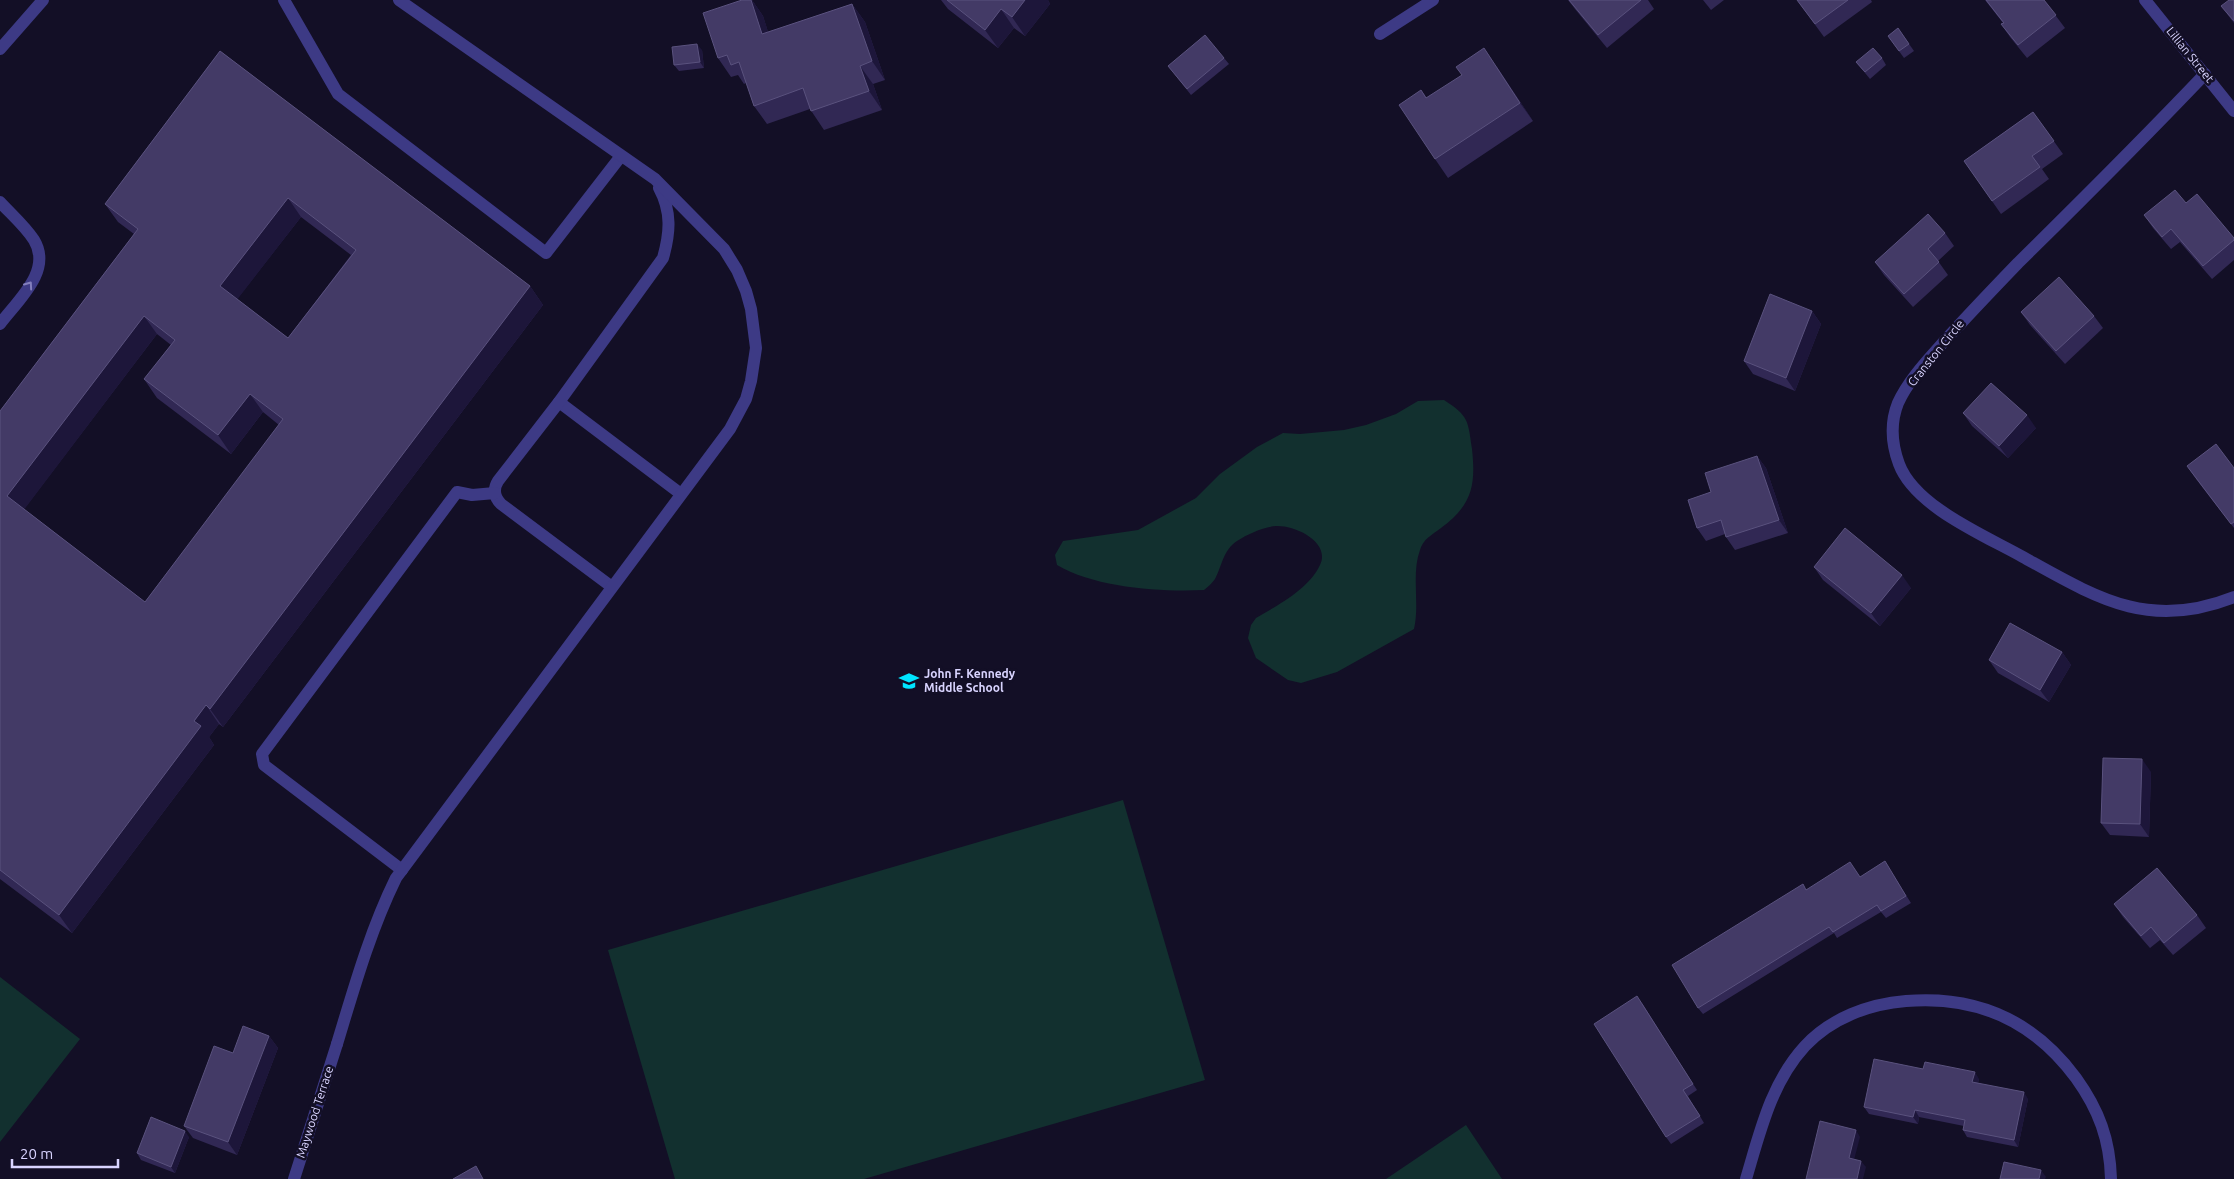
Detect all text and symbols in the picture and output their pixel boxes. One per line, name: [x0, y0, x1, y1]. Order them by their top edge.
street label: Lillian Street: [2164, 24, 2217, 85]
one-way arrow: [24, 282, 32, 291]
street label: Cranston Circle: [1905, 317, 1966, 388]
place label: John F. Kennedy Middle School: [924, 667, 1016, 694]
school or university icon: John F. Kennedy Middle School: [898, 670, 920, 692]
street label: Maywood Terrace: [294, 1064, 336, 1159]
scale bar: [12, 1136, 119, 1168]
text: 20 m: [20, 1145, 53, 1162]

